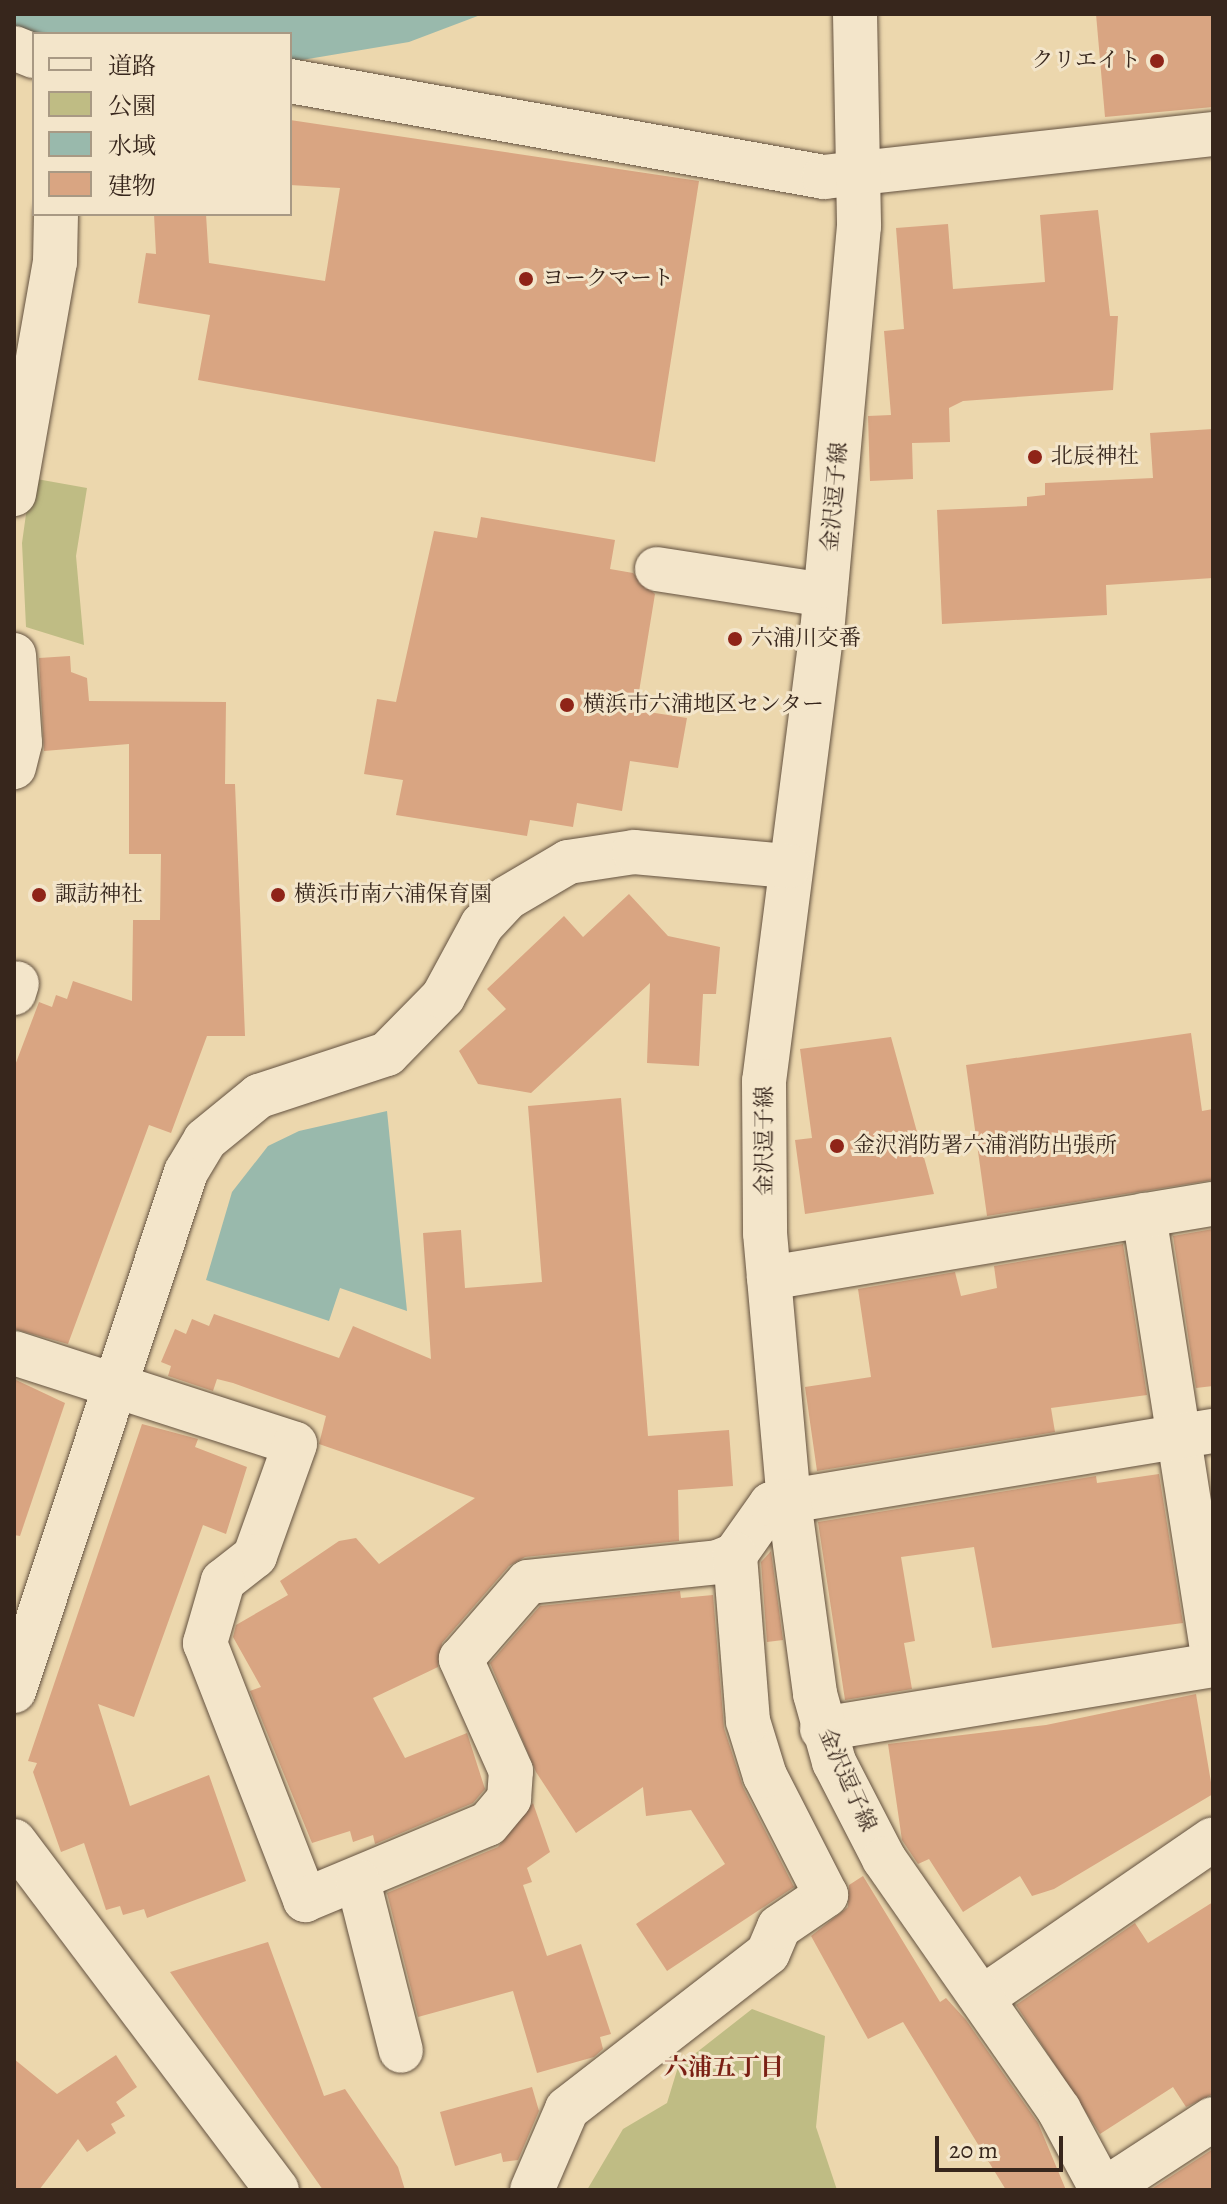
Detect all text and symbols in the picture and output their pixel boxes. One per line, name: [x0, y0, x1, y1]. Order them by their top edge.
legend: [32, 32, 292, 216]
place label: クリエイト: [1031, 48, 1141, 74]
text: 道路: [108, 50, 156, 82]
marker: クリエイト: [1148, 52, 1166, 70]
text: 公園: [108, 90, 156, 122]
text: 水域: [108, 130, 156, 162]
text: 建物: [108, 170, 156, 202]
place label: ヨークマート: [542, 266, 674, 292]
marker: ヨークマート: [517, 270, 535, 288]
street label: 金沢逗子線: [817, 441, 853, 553]
place label: 北辰神社: [1051, 444, 1139, 470]
marker: 北辰神社: [1026, 448, 1044, 466]
place label: 六浦川交番: [751, 626, 861, 652]
marker: 六浦川交番: [726, 630, 744, 648]
place label: 横浜市六浦地区センター: [583, 692, 825, 718]
marker: 横浜市六浦地区センター: [558, 696, 576, 714]
place label: 諏訪神社: [55, 882, 143, 908]
place label: 横浜市南六浦保育園: [294, 882, 492, 908]
marker: 諏訪神社: [30, 886, 48, 904]
marker: 横浜市南六浦保育園: [269, 886, 287, 904]
street label: 金沢逗子線: [752, 1086, 778, 1196]
place label: 金沢消防署六浦消防出張所: [853, 1133, 1117, 1159]
marker: 金沢消防署六浦消防出張所: [828, 1137, 846, 1155]
street label: 金沢逗子線: [813, 1724, 881, 1836]
district label: 六浦五丁目: [664, 2054, 784, 2082]
scale bar: [939, 2120, 1067, 2170]
text: 20 m: [949, 2134, 998, 2166]

